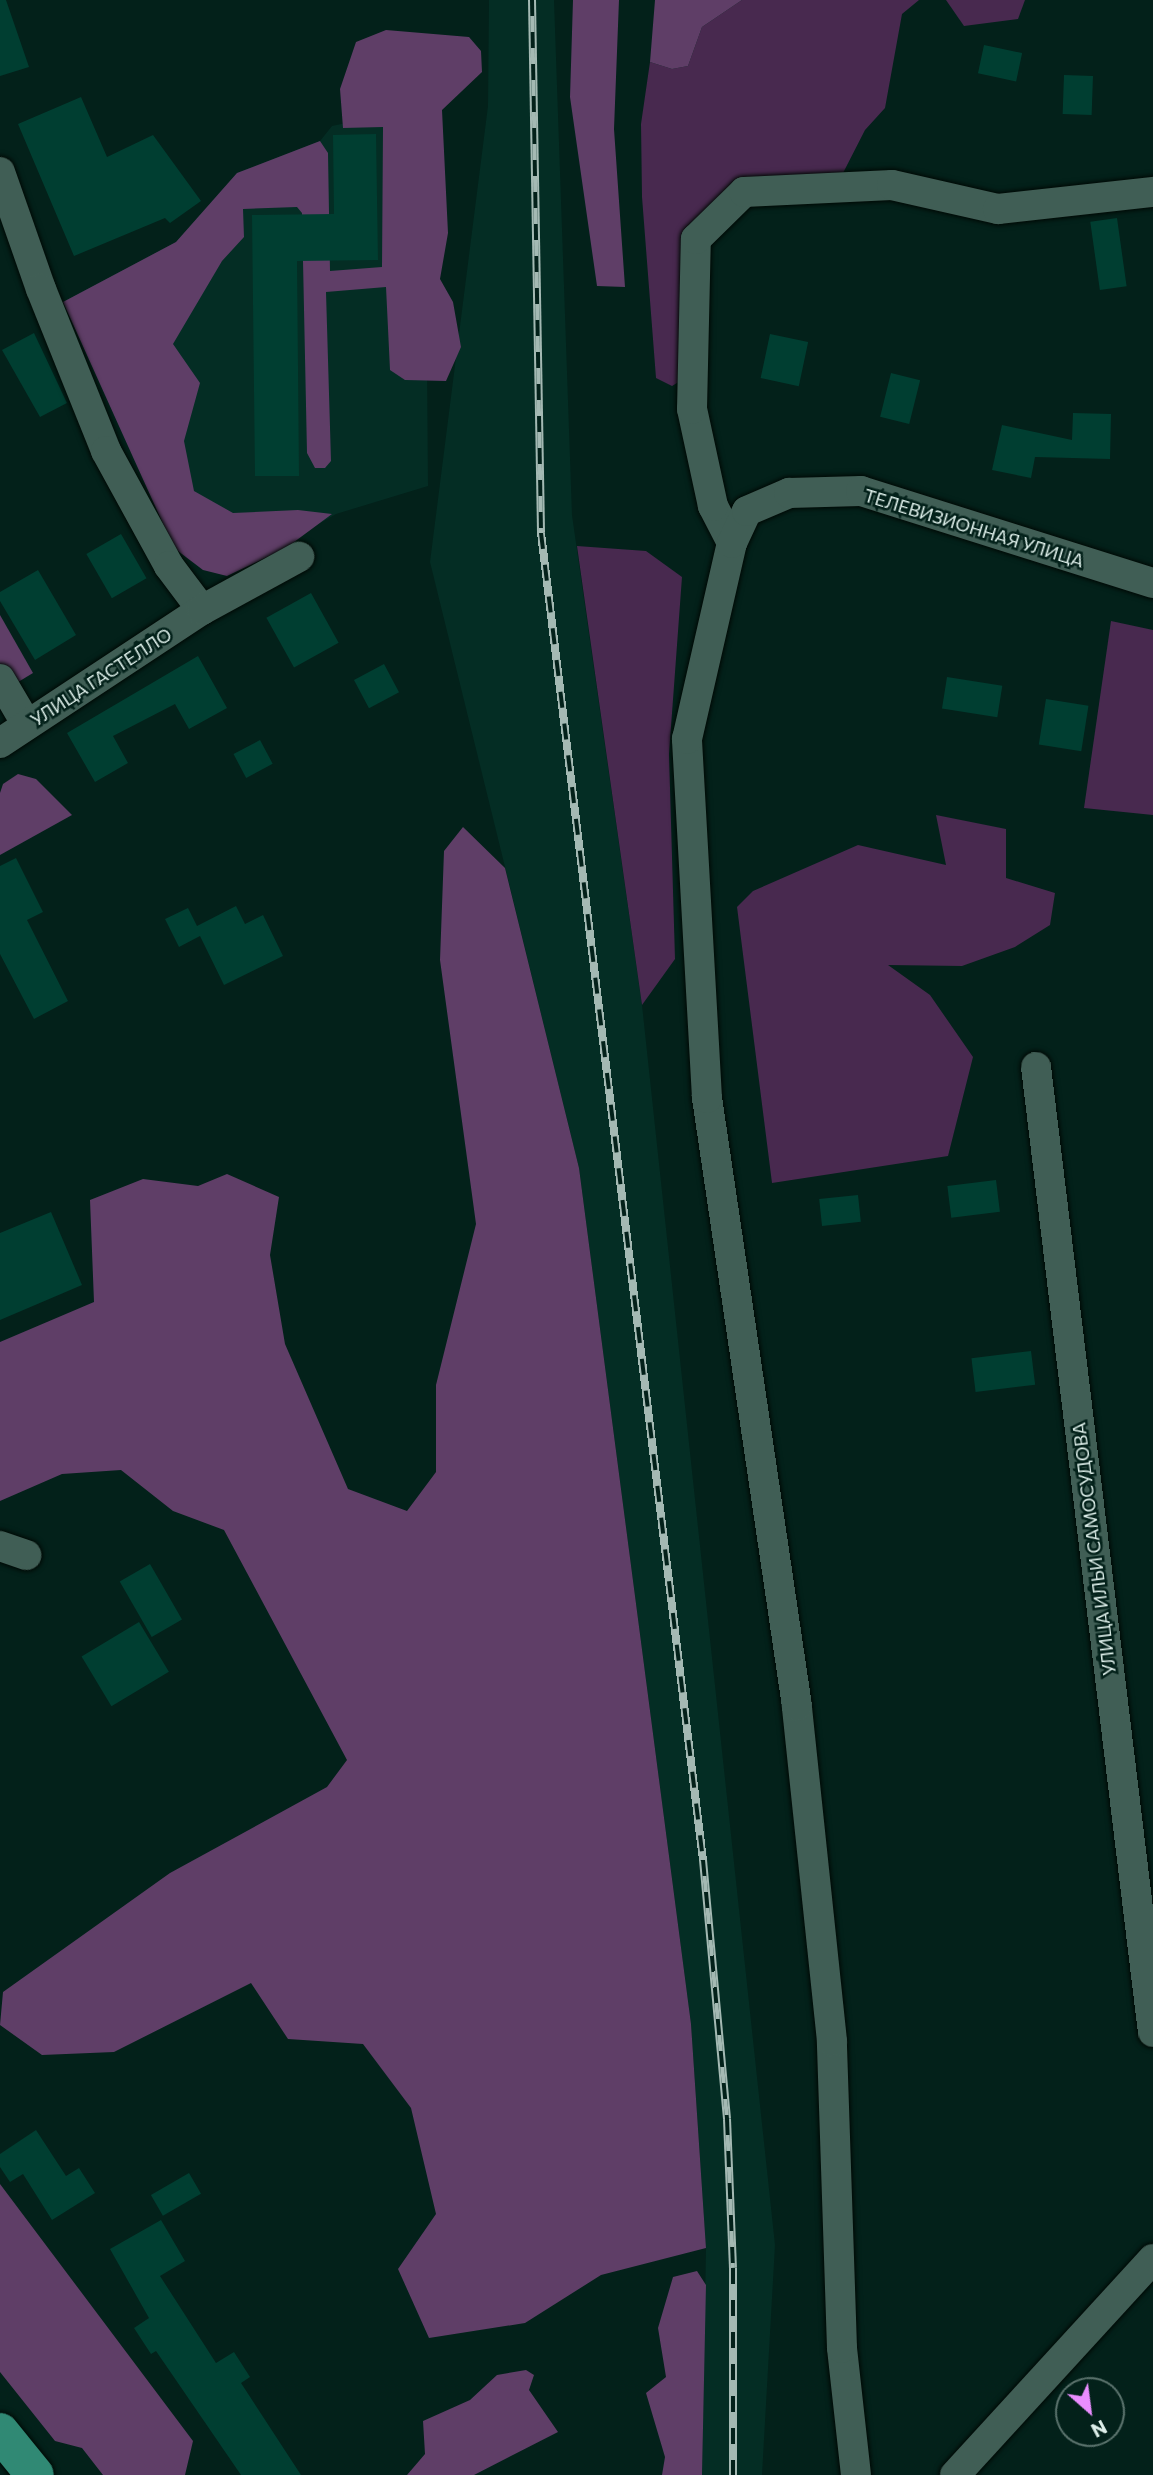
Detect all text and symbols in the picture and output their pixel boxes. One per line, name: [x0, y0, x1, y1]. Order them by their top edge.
street label: ТЕЛЕВИЗИОННАЯ УЛИЦА: [861, 484, 1087, 572]
street label: УЛИЦА ГАСТЕЛЛО: [26, 623, 176, 731]
street label: УЛИЦА ИЛЬИ САМОСУДОВА: [1068, 1421, 1120, 1677]
north arrow: [1055, 2377, 1125, 2447]
text: N: [1087, 2416, 1111, 2443]

